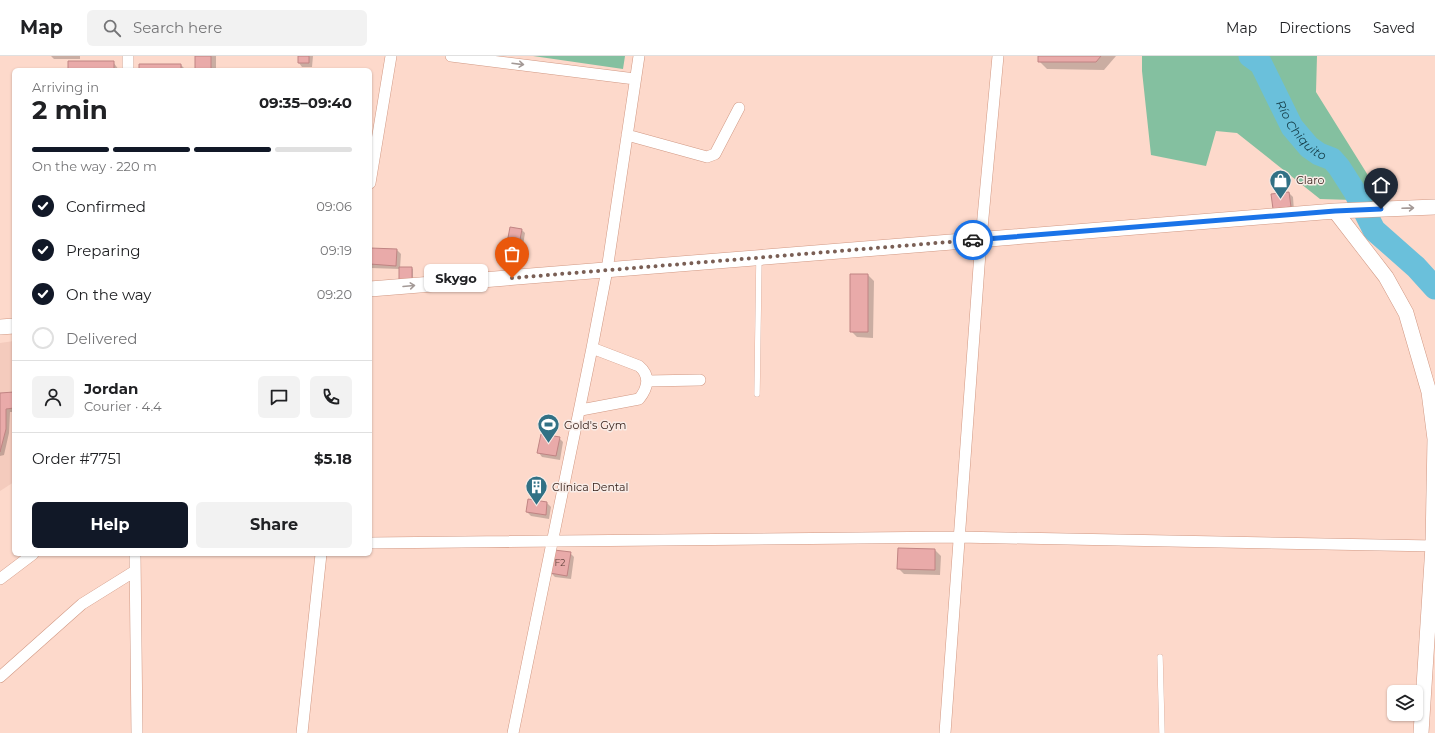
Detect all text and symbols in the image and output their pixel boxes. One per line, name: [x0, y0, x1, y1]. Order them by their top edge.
search box: [87, 10, 367, 46]
text: Map: [20, 16, 63, 39]
icon: search: [101, 17, 123, 39]
text: Search here: [133, 18, 222, 37]
text: Map: [1226, 19, 1257, 37]
text: Directions: [1279, 19, 1351, 37]
text: Saved: [1373, 19, 1415, 37]
one-way arrow: [511, 60, 524, 68]
text: Arriving in: [32, 79, 99, 95]
text: 09:35–09:40: [259, 93, 352, 112]
text: 2 min: [32, 94, 108, 126]
water label: Río Chiquito: [1273, 97, 1329, 163]
text: On the way · 220 m: [32, 158, 157, 174]
shop icon: Claro: [1268, 167, 1294, 200]
pin: [1364, 168, 1398, 209]
place label: Claro: [1296, 173, 1325, 187]
icon: home: [1370, 174, 1392, 196]
icon: check: [32, 195, 54, 217]
text: Confirmed: [66, 197, 146, 216]
text: 09:06: [316, 198, 352, 214]
one-way arrow: [1401, 204, 1414, 212]
courier: [953, 220, 993, 260]
icon: car: [962, 229, 984, 251]
pin: [495, 237, 529, 278]
icon: check: [32, 239, 54, 261]
text: Preparing: [66, 241, 141, 260]
text: 09:19: [320, 242, 352, 258]
icon: bag: [501, 243, 523, 265]
callout: Skygo: [424, 264, 488, 292]
text: Skygo: [435, 270, 477, 286]
icon: check: [32, 283, 54, 305]
one-way arrow: [402, 283, 415, 290]
text: On the way: [66, 285, 151, 304]
text: 09:20: [317, 286, 352, 302]
text: Delivered: [66, 329, 138, 348]
button: person: [32, 376, 74, 418]
button: chat: [258, 376, 300, 418]
button: phone: [310, 376, 352, 418]
text: Jordan: [84, 379, 138, 398]
text: Courier · 4.4: [84, 398, 162, 414]
sports icon: Gold's Gym: [536, 412, 562, 445]
place label: Gold's Gym: [564, 418, 626, 432]
text: Order #7751: [32, 449, 121, 468]
text: $5.18: [314, 449, 352, 468]
building icon: Clínica Dental: [524, 474, 550, 507]
place label: Clínica Dental: [552, 480, 629, 494]
button: Help: [32, 502, 188, 548]
button: Share: [196, 502, 352, 548]
house number: F2: [555, 557, 565, 568]
map controls: [1387, 685, 1423, 721]
button: layers: [1387, 685, 1423, 721]

